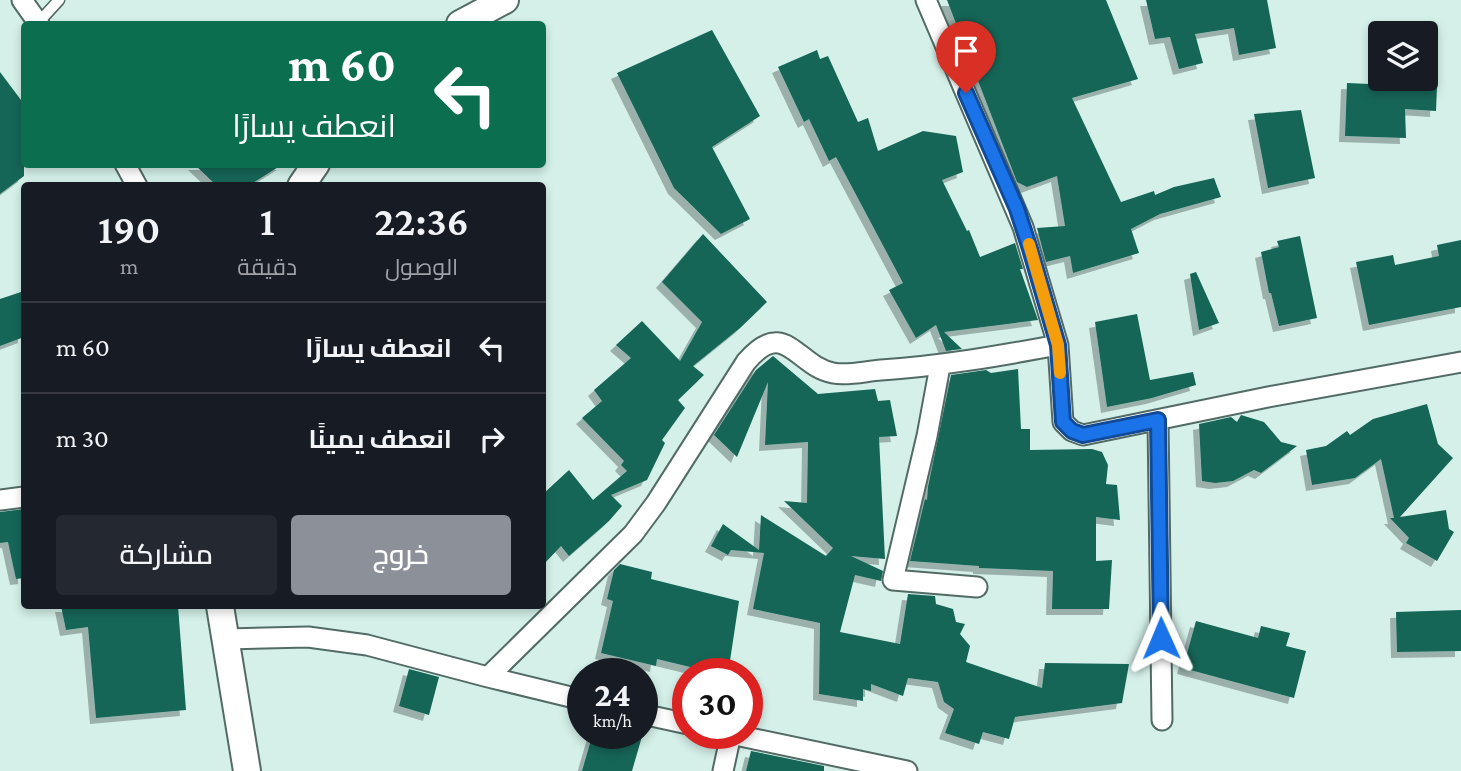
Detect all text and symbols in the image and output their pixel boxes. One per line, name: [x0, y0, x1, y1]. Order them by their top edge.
pin: [936, 21, 996, 93]
map controls: [1368, 21, 1438, 91]
button: layers: [1368, 21, 1438, 91]
icon: arrive: [947, 32, 985, 70]
text: 60 m: [289, 37, 396, 92]
icon: left: [420, 49, 511, 140]
text: انعطف يسارًا: [232, 108, 396, 144]
text: 1: [260, 197, 275, 244]
text: 22:36: [374, 197, 469, 244]
text: 190: [98, 205, 160, 252]
text: m: [120, 253, 138, 279]
text: دقيقة: [237, 254, 297, 280]
text: الوصول: [385, 254, 458, 280]
icon: left: [473, 329, 511, 367]
text: 60 m: [56, 333, 110, 362]
text: انعطف يسارًا: [305, 334, 452, 363]
icon: right: [473, 420, 511, 458]
text: 30 m: [56, 424, 109, 453]
text: انعطف يمينًا: [308, 425, 452, 454]
button: مشاركة: [56, 515, 277, 595]
button: خروج: [291, 515, 511, 595]
position arrow: [1124, 601, 1198, 675]
speed limit sign: 30: [672, 658, 763, 749]
text: 24: [594, 675, 631, 714]
text: km/h: [593, 711, 632, 731]

